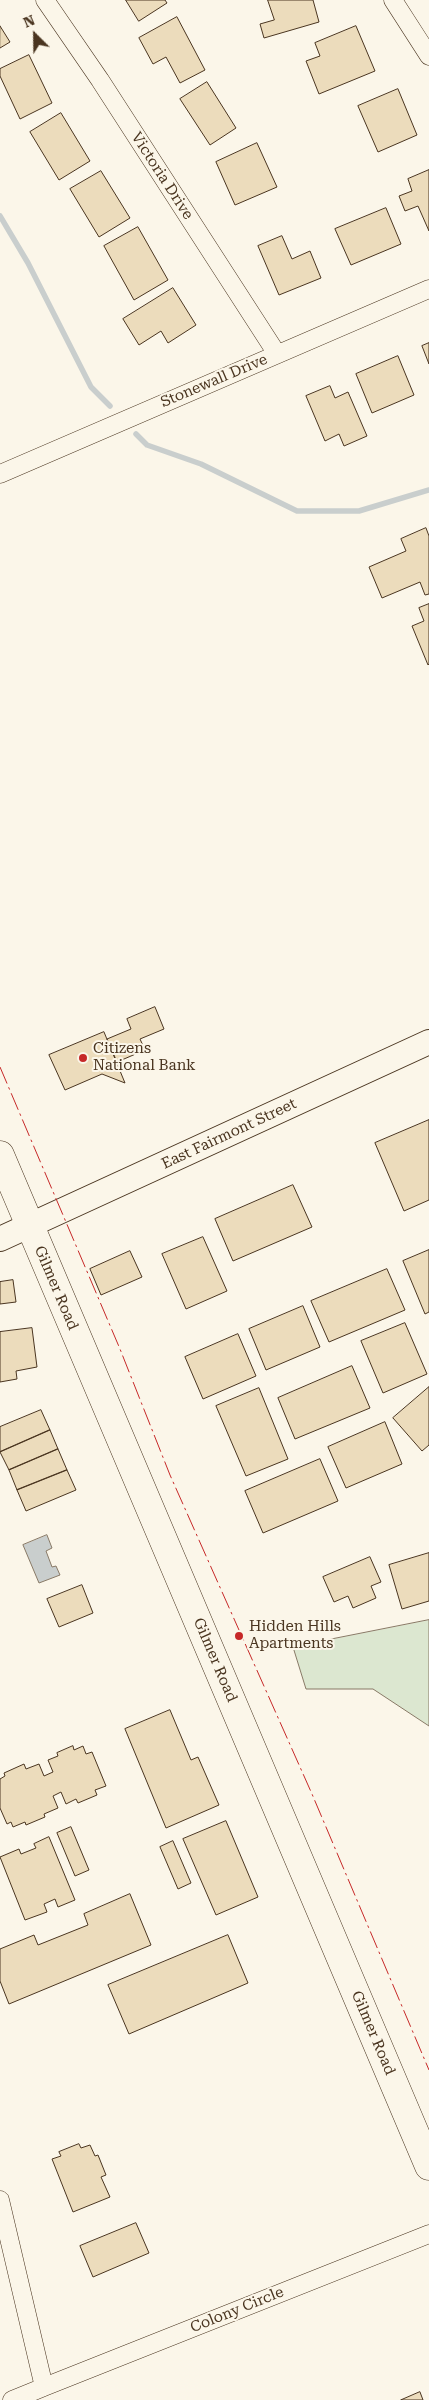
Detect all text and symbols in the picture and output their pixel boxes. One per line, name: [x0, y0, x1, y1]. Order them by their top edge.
north arrow: [10, 10, 60, 60]
text: N: [21, 12, 37, 31]
street label: Victoria Drive: [127, 129, 197, 223]
street label: Stonewall Drive: [158, 350, 270, 412]
place label: Citizens National Bank: [93, 1040, 196, 1075]
marker: Citizens National Bank: [77, 1052, 89, 1064]
street label: East Fairmont Street: [159, 1095, 299, 1173]
street label: Gilmer Road: [30, 1243, 82, 1333]
street label: Gilmer Road: [189, 1615, 241, 1705]
place label: Hidden Hills Apartments: [249, 1618, 341, 1653]
marker: Hidden Hills Apartments: [233, 1630, 245, 1642]
street label: Gilmer Road: [347, 1988, 399, 2078]
street label: Colony Circle: [188, 2283, 286, 2337]

